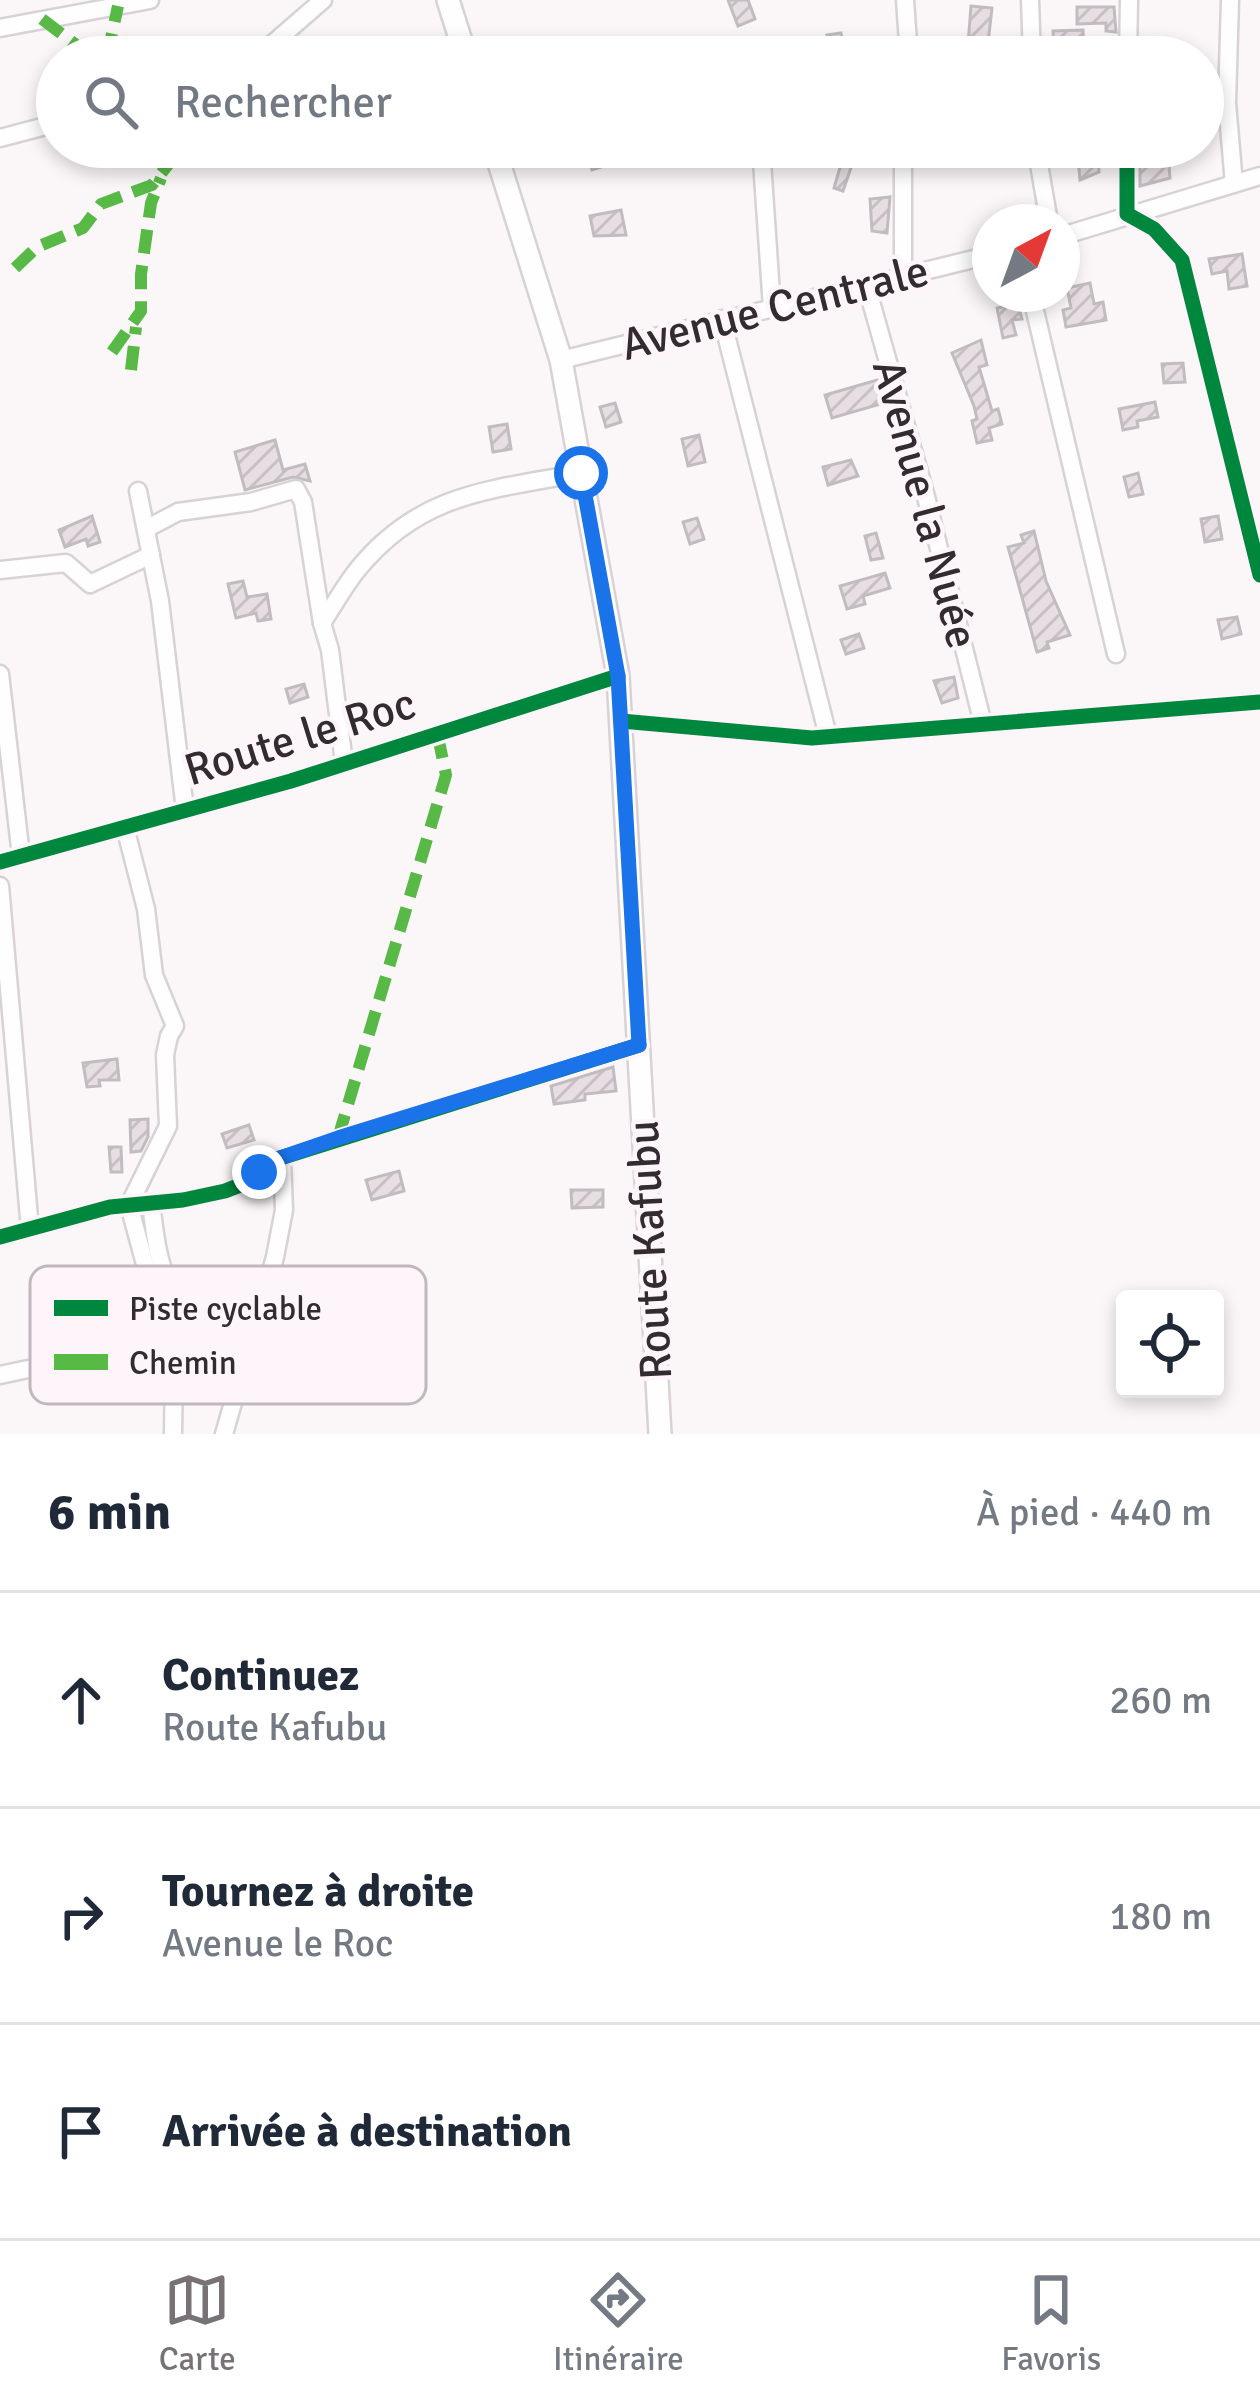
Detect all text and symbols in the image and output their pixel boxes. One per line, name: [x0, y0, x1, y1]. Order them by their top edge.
search box: [36, 36, 1224, 168]
icon: search: [78, 69, 144, 135]
text: Rechercher: [174, 75, 392, 130]
north arrow: [972, 204, 1080, 312]
street label: Avenue Centrale: [616, 243, 934, 373]
street label: Avenue la Nuée: [860, 354, 990, 654]
route start: [554, 446, 608, 500]
street label: Route le Roc: [178, 676, 422, 798]
street label: Route Kafubu: [616, 1119, 684, 1381]
route end: [232, 1145, 286, 1199]
legend: [30, 1266, 426, 1404]
text: Piste cyclable: [129, 1289, 322, 1330]
map controls: [1116, 1290, 1224, 1398]
button: locate: [1116, 1290, 1224, 1398]
text: Chemin: [129, 1343, 237, 1384]
text: 6 min: [48, 1481, 171, 1544]
text: À pied · 440 m: [976, 1488, 1212, 1536]
text: Continuez: [162, 1648, 359, 1703]
icon: ahead: [48, 1667, 114, 1733]
text: 260 m: [1109, 1676, 1212, 1724]
text: Route Kafubu: [162, 1703, 387, 1751]
text: Tournez à droite: [162, 1864, 474, 1919]
icon: right: [48, 1883, 114, 1949]
text: 180 m: [1109, 1892, 1212, 1940]
text: Avenue le Roc: [162, 1919, 393, 1967]
icon: arrive: [48, 2099, 114, 2165]
text: Arrivée à destination: [162, 2104, 572, 2159]
tab: Carte: [159, 2267, 236, 2380]
tab: Itinéraire: [553, 2267, 684, 2380]
tab: Favoris: [1001, 2267, 1101, 2380]

